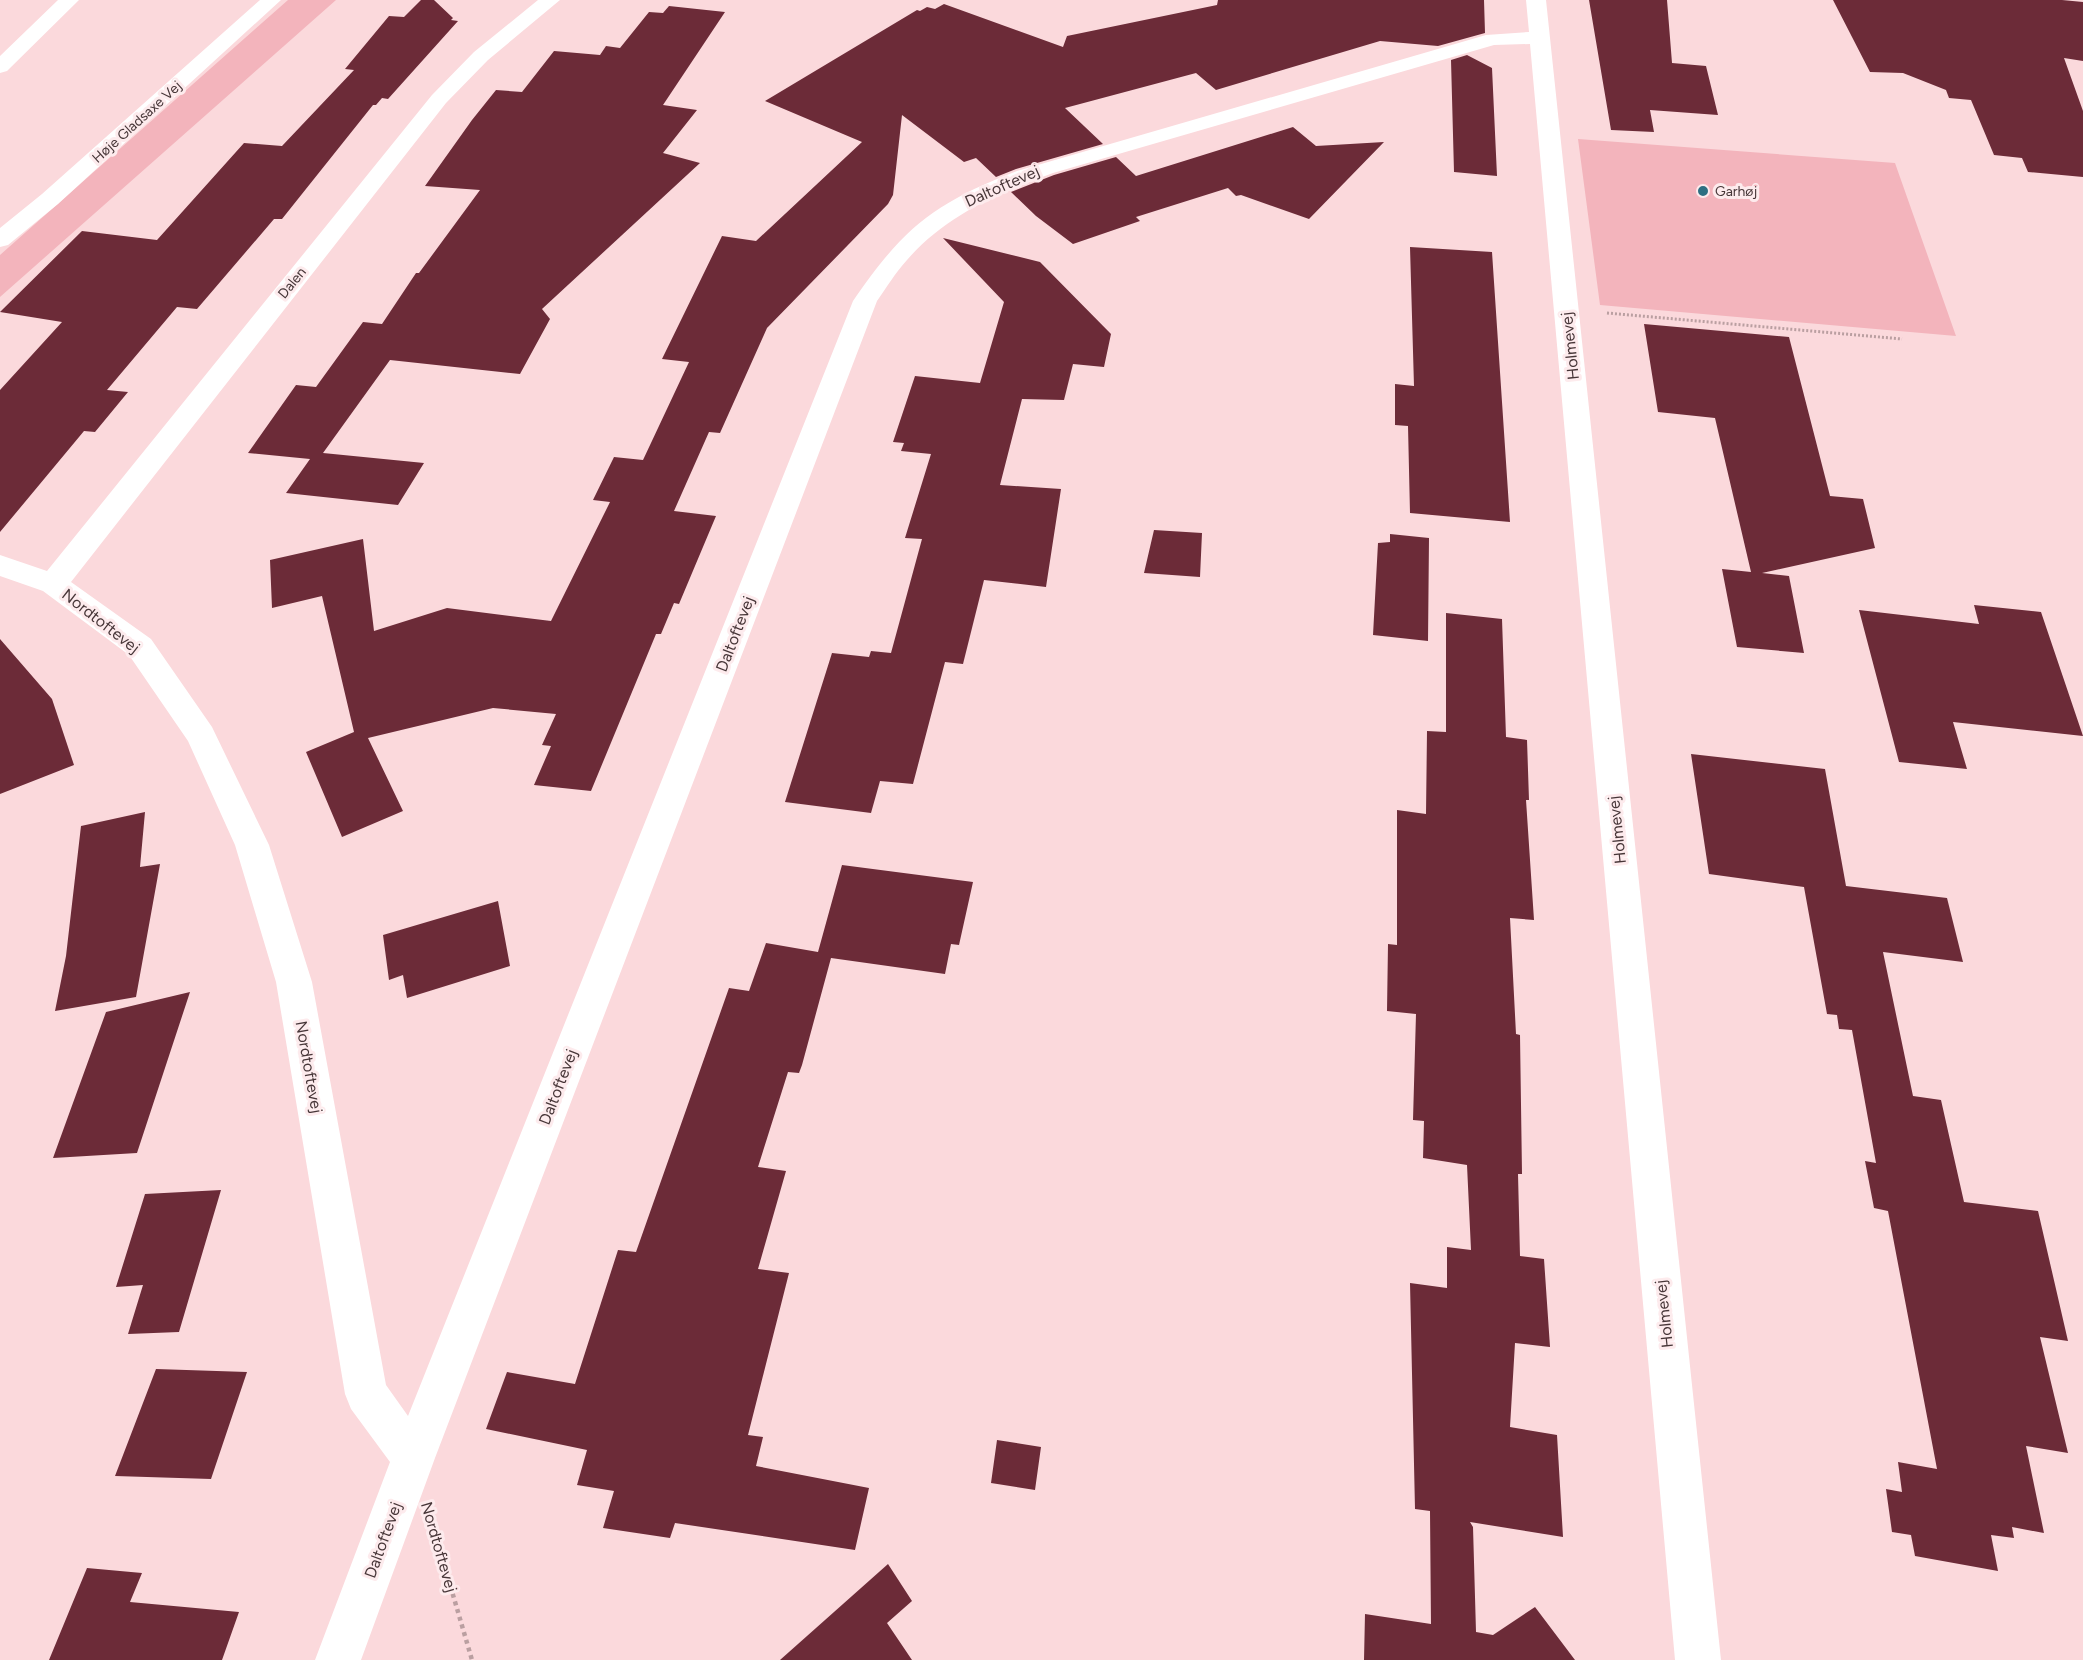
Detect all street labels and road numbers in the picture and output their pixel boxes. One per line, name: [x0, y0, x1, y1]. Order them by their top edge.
street label: Høje Gladsaxe Vej: [89, 77, 185, 167]
street label: Daltoftevej: [962, 161, 1042, 211]
street label: Dalen: [274, 264, 310, 302]
street label: Holmevej: [1557, 311, 1583, 381]
street label: Nordtoftevej: [58, 585, 144, 657]
street label: Daltoftevej: [712, 593, 758, 675]
street label: Holmevej: [1604, 795, 1630, 865]
street label: Nordtoftevej: [292, 1019, 326, 1115]
street label: Daltoftevej: [535, 1046, 581, 1128]
street label: Holmevej: [1651, 1279, 1677, 1349]
street label: Daltoftevej: [360, 1499, 406, 1581]
street label: Nordtoftevej: [417, 1500, 461, 1594]

